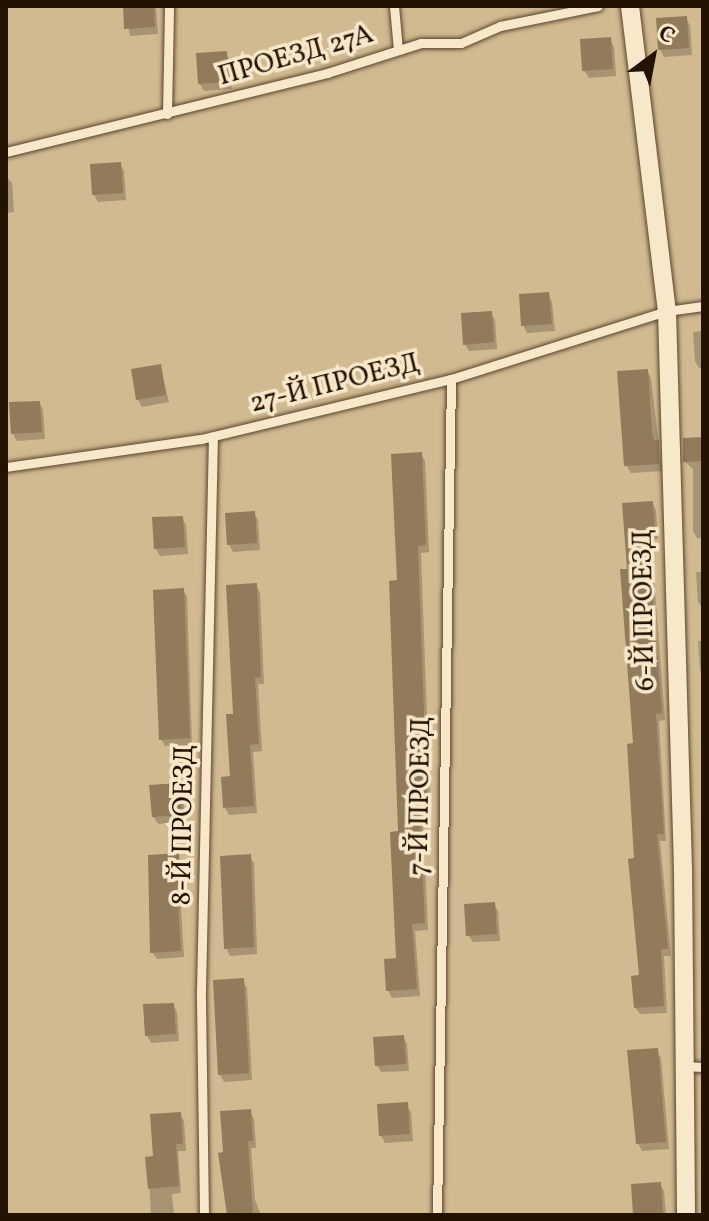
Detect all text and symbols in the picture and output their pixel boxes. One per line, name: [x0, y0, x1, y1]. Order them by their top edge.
north arrow: [613, 16, 693, 96]
street label: ПРОЕЗД 27А: [214, 18, 378, 94]
text: С: [652, 18, 680, 52]
street label: 27-Й ПРОЕЗД: [247, 347, 423, 421]
street label: 6-Й ПРОЕЗД: [627, 529, 663, 691]
street label: 7-Й ПРОЕЗД: [403, 716, 439, 876]
street label: 8-Й ПРОЕЗД: [166, 744, 202, 906]

